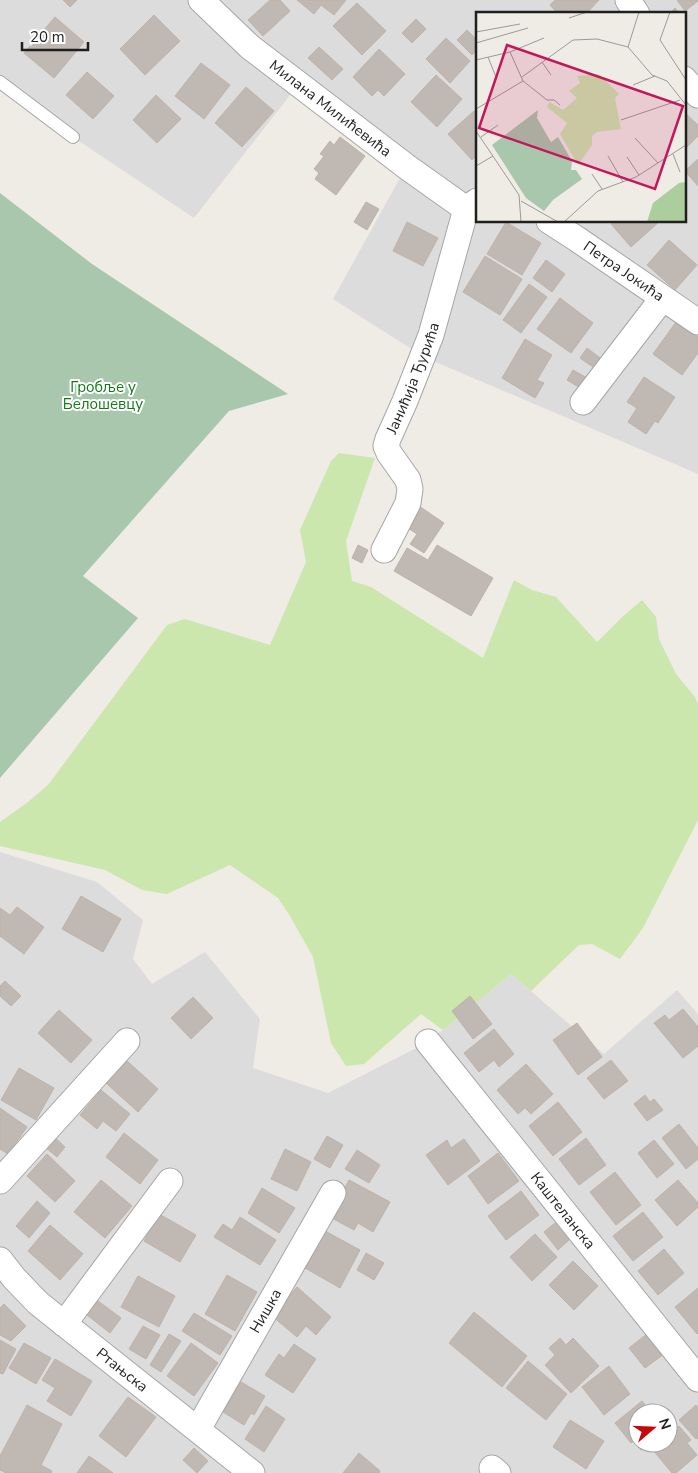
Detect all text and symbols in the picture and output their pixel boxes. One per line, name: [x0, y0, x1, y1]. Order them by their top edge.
inset map: [476, 12, 686, 222]
scale bar: [22, 20, 89, 52]
text: 20 m: [30, 27, 65, 47]
street label: Милана Милићевића: [265, 55, 395, 161]
street label: Петра Јокића: [579, 236, 668, 306]
street label: Јанићија Ђурића: [381, 320, 444, 438]
park label: Гробље у Белошевцу: [63, 377, 143, 414]
street label: Каштеланска: [526, 1168, 600, 1253]
street label: Нишка: [245, 1285, 286, 1337]
street label: Ртањска: [92, 1343, 152, 1397]
north arrow: [628, 1403, 678, 1453]
text: N: [654, 1416, 676, 1432]

